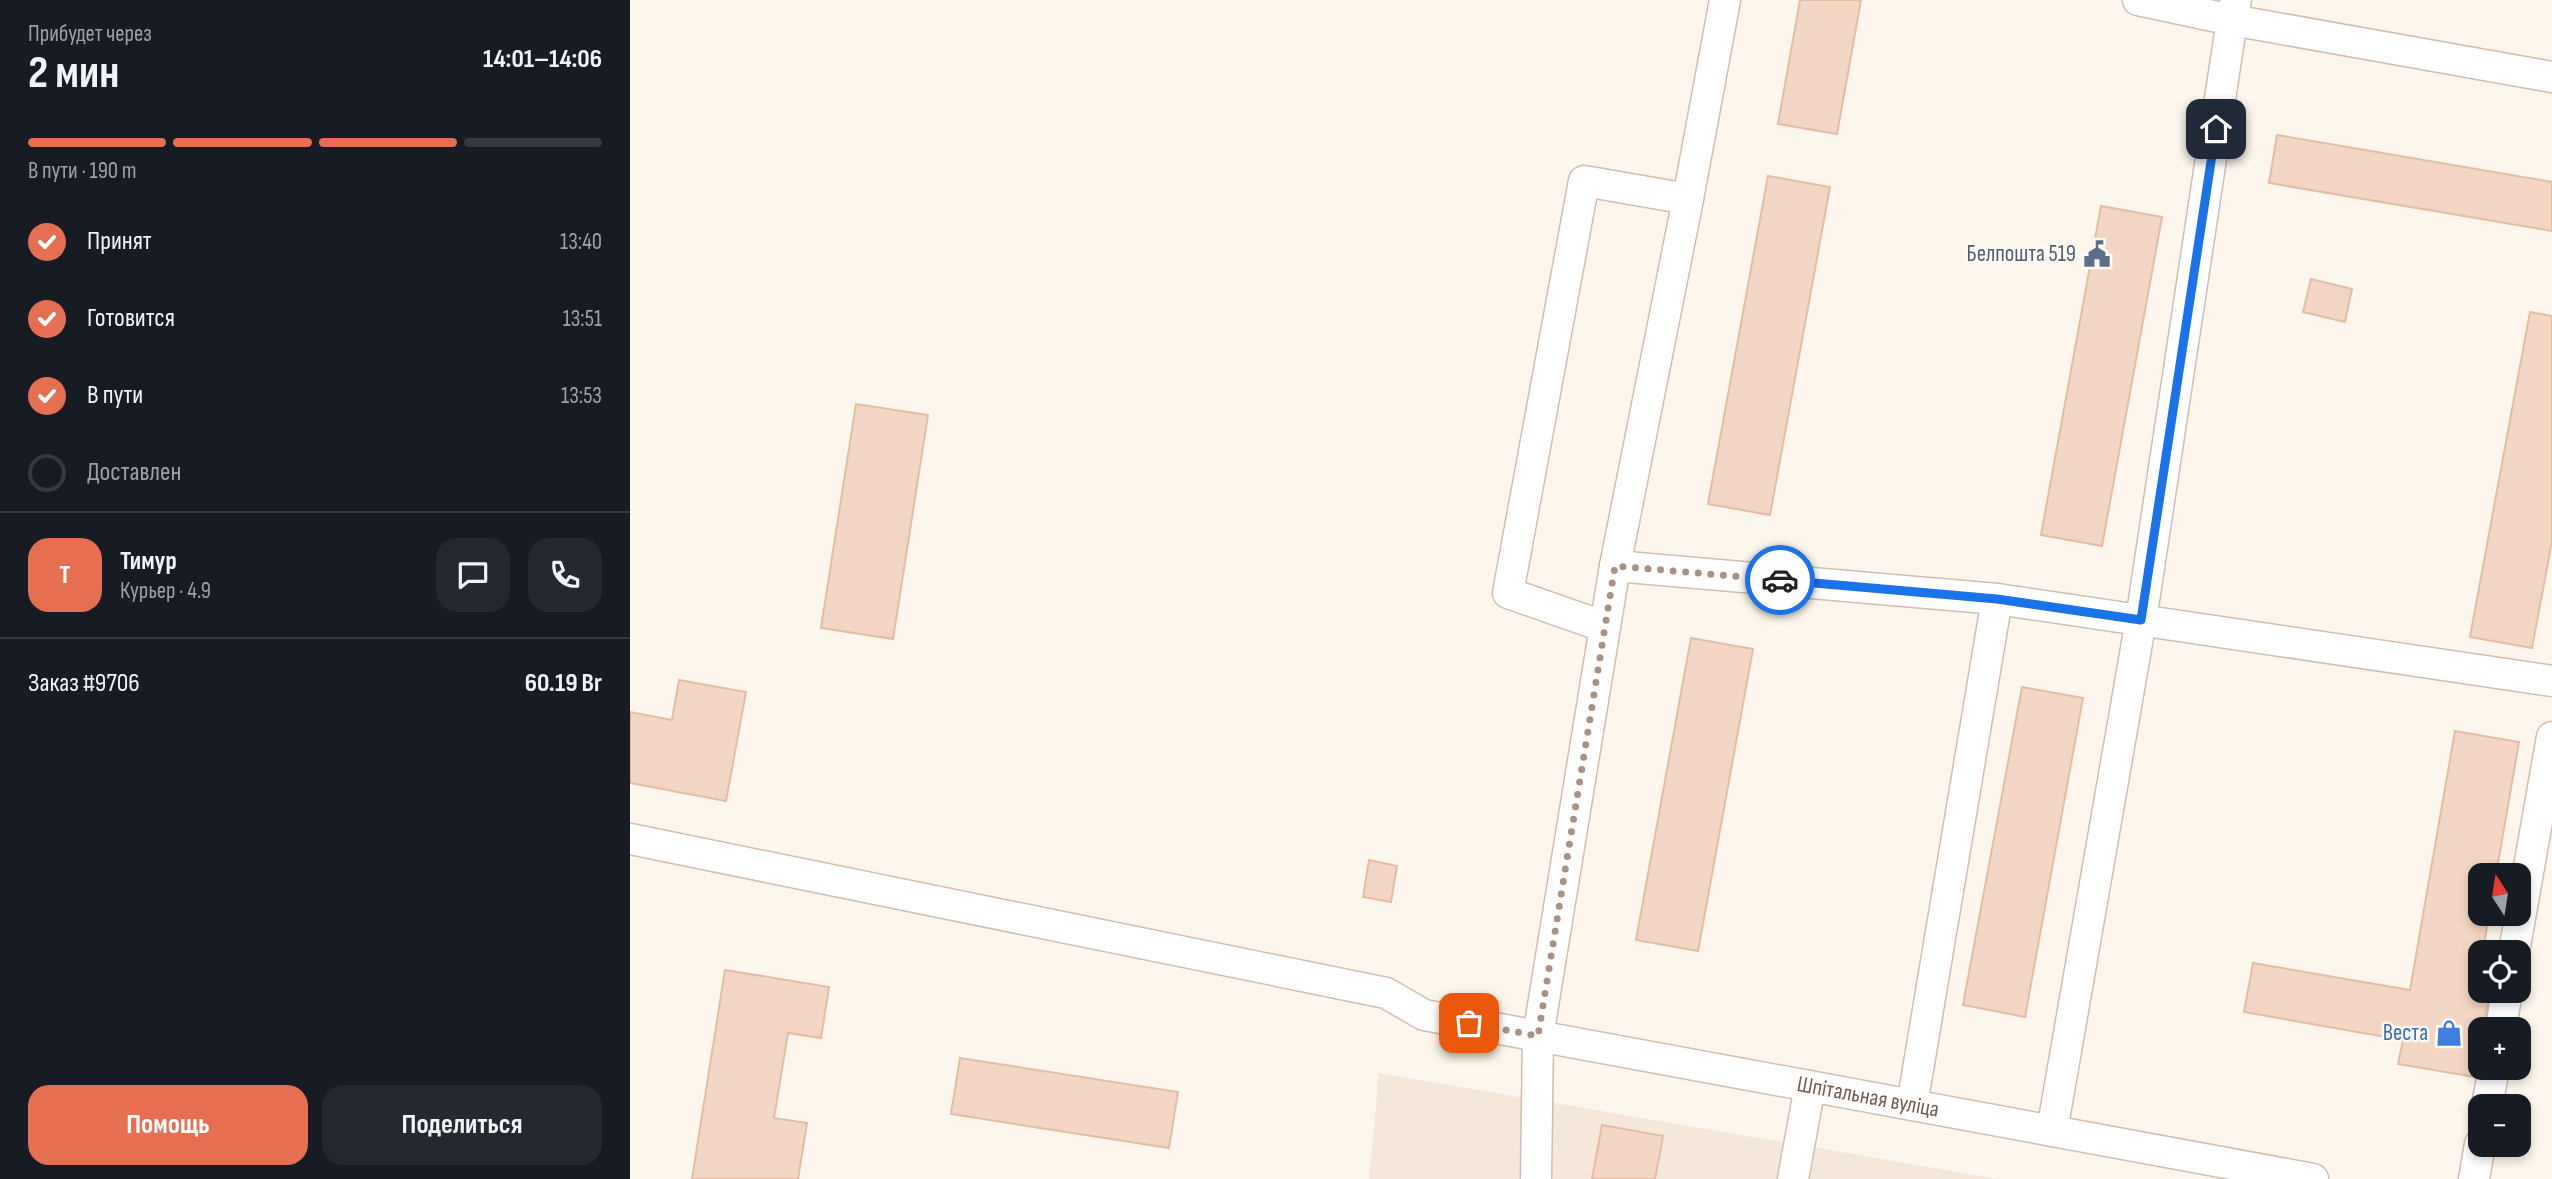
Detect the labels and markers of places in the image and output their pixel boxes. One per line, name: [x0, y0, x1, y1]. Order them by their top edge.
pin: [2186, 99, 2246, 159]
public building icon: Белпошта 519: [2082, 239, 2112, 269]
place label: Белпошта 519: [1967, 240, 2076, 268]
pin: [1439, 993, 1499, 1053]
shop icon: Веста: [2434, 1018, 2464, 1048]
place label: Веста: [2383, 1019, 2428, 1047]

